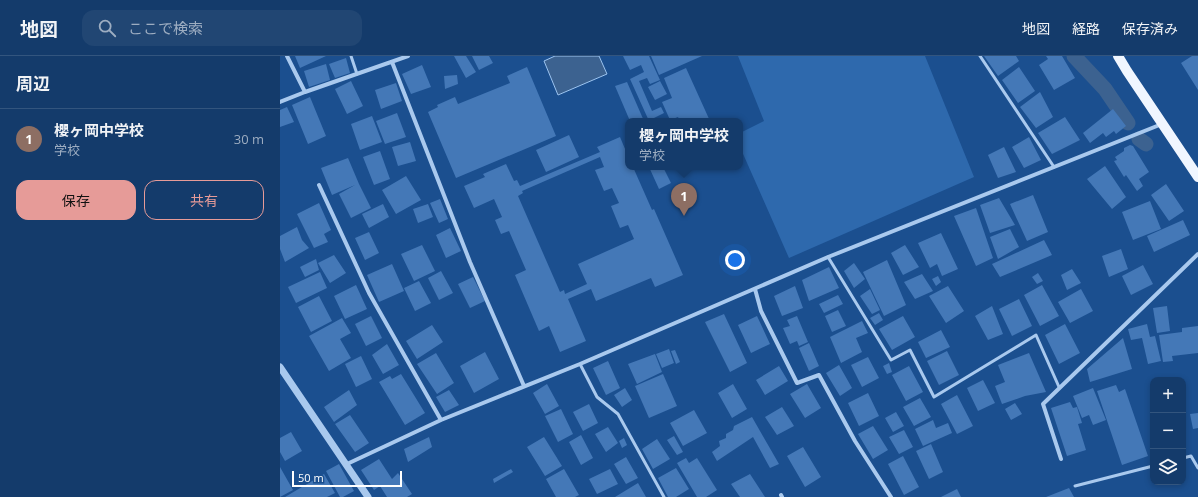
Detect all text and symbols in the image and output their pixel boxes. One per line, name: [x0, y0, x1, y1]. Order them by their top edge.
search box: [82, 10, 362, 46]
text: 地図: [20, 16, 58, 42]
icon: search: [96, 17, 118, 39]
text: ここで検索: [128, 18, 203, 38]
text: 地図: [1022, 19, 1050, 38]
text: 経路: [1072, 19, 1100, 38]
text: 保存済み: [1122, 19, 1178, 38]
text: 周辺: [16, 72, 50, 95]
popup: [625, 118, 743, 170]
text: 櫻ヶ岡中学校: [54, 120, 144, 140]
text: 櫻ヶ岡中学校: [639, 125, 729, 145]
text: 1: [25, 130, 33, 148]
text: 30 m: [234, 130, 264, 148]
text: 学校: [54, 141, 80, 159]
text: 学校: [639, 146, 665, 164]
button: 保存: [16, 180, 136, 220]
button: 共有: [144, 180, 264, 220]
pin: 1: [671, 183, 697, 216]
your location: [725, 250, 745, 270]
map controls: [1150, 377, 1186, 485]
button: +: [1150, 377, 1186, 413]
button: −: [1150, 413, 1186, 449]
button: layers: [1150, 449, 1186, 485]
scale bar: [292, 469, 402, 488]
text: 50 m: [298, 470, 324, 485]

